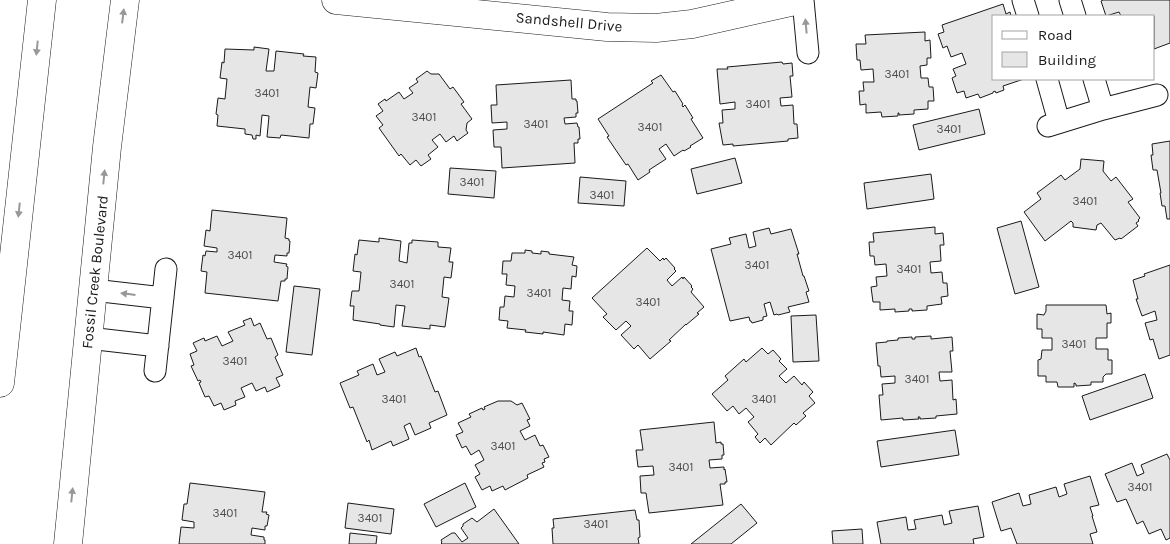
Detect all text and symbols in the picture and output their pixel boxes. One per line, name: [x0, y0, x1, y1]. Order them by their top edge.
one-way arrow: [119, 7, 127, 23]
street label: Sandshell Drive: [515, 8, 623, 36]
legend: [992, 15, 1155, 80]
one-way arrow: [801, 18, 809, 34]
text: Road: [1038, 26, 1073, 44]
one-way arrow: [33, 41, 41, 57]
text: Building: [1038, 51, 1096, 69]
house number: 3401: [885, 67, 909, 81]
house number: 3401: [255, 86, 279, 100]
house number: 3401: [746, 97, 770, 111]
house number: 3401: [412, 110, 436, 124]
house number: 3401: [524, 117, 548, 131]
house number: 3401: [638, 120, 662, 134]
house number: 3401: [937, 122, 961, 136]
one-way arrow: [100, 169, 108, 185]
house number: 3401: [460, 175, 484, 189]
house number: 3401: [590, 188, 614, 202]
street label: Fossil Creek Boulevard: [78, 194, 112, 350]
house number: 3401: [1073, 194, 1097, 208]
one-way arrow: [15, 202, 23, 218]
house number: 3401: [228, 248, 252, 262]
house number: 3401: [745, 258, 769, 272]
house number: 3401: [897, 262, 921, 276]
house number: 3401: [390, 277, 414, 291]
house number: 3401: [527, 286, 551, 300]
one-way arrow: [120, 290, 136, 298]
house number: 3401: [636, 295, 660, 309]
house number: 3401: [1062, 337, 1086, 351]
house number: 3401: [223, 354, 247, 368]
house number: 3401: [905, 372, 929, 386]
house number: 3401: [382, 392, 406, 406]
house number: 3401: [752, 392, 776, 406]
house number: 3401: [491, 439, 515, 453]
house number: 3401: [669, 460, 693, 474]
house number: 3401: [1128, 480, 1152, 494]
one-way arrow: [69, 487, 77, 503]
house number: 3401: [213, 506, 237, 520]
house number: 3401: [358, 511, 382, 525]
house number: 3401: [584, 517, 608, 531]

